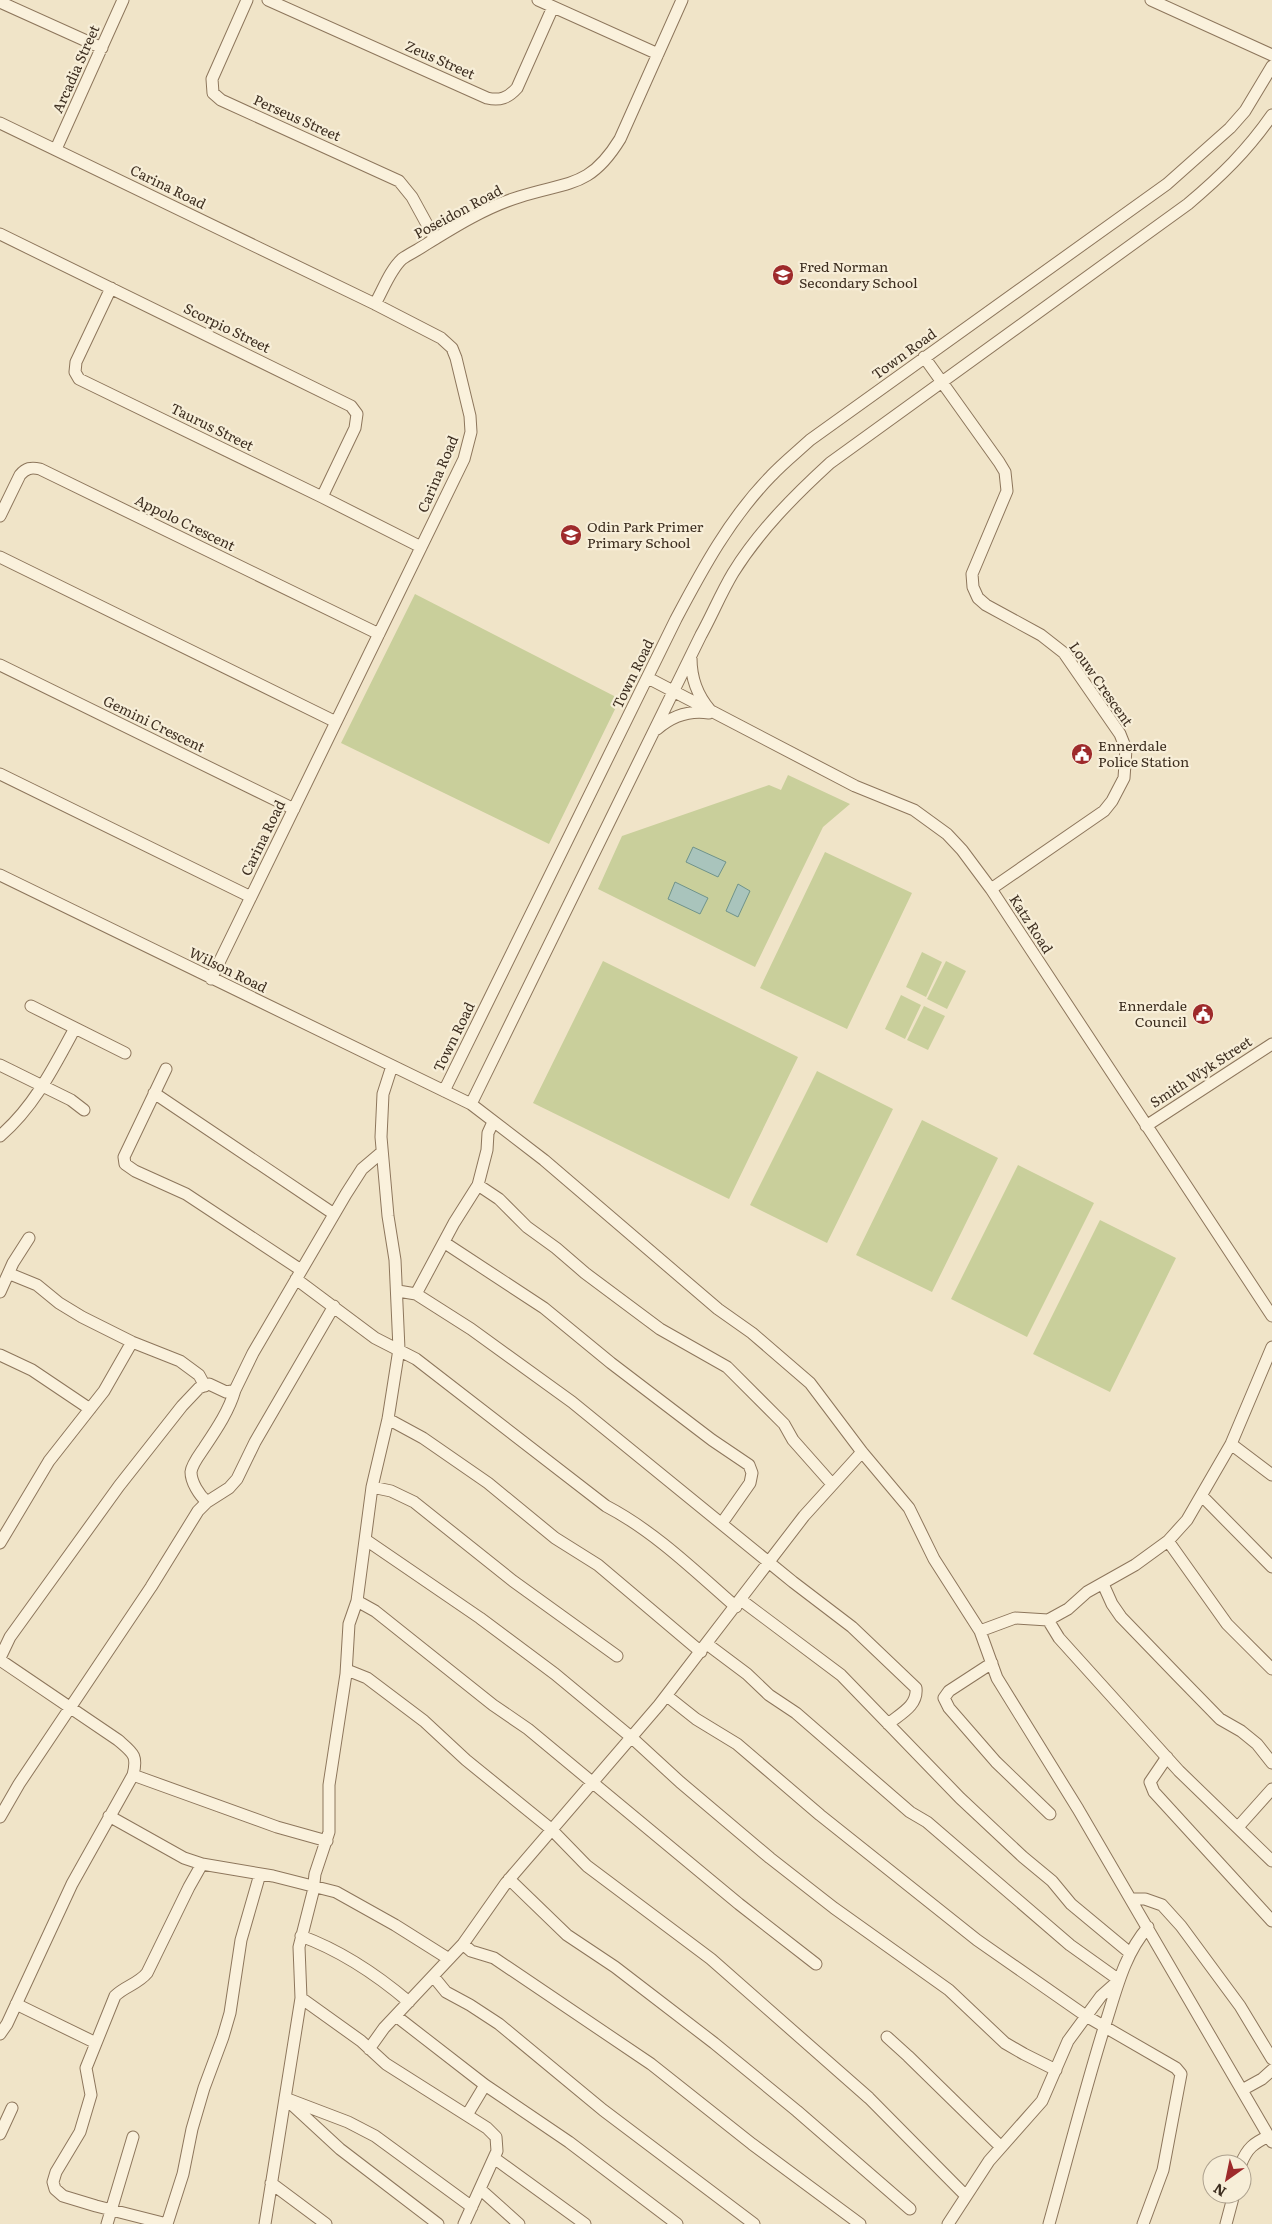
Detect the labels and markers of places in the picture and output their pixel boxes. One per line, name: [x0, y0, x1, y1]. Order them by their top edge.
place label: Fred Norman Secondary School: [799, 256, 918, 292]
school or university icon: Fred Norman Secondary School: [771, 263, 795, 287]
place label: Odin Park Primer Primary School: [587, 516, 704, 552]
school or university icon: Odin Park Primer Primary School: [559, 523, 583, 547]
place label: Ennerdale Police Station: [1098, 735, 1189, 771]
public building icon: Ennerdale Police Station: [1070, 742, 1094, 766]
place label: Ennerdale Council: [1118, 995, 1187, 1031]
public building icon: Ennerdale Council: [1191, 1002, 1215, 1026]

